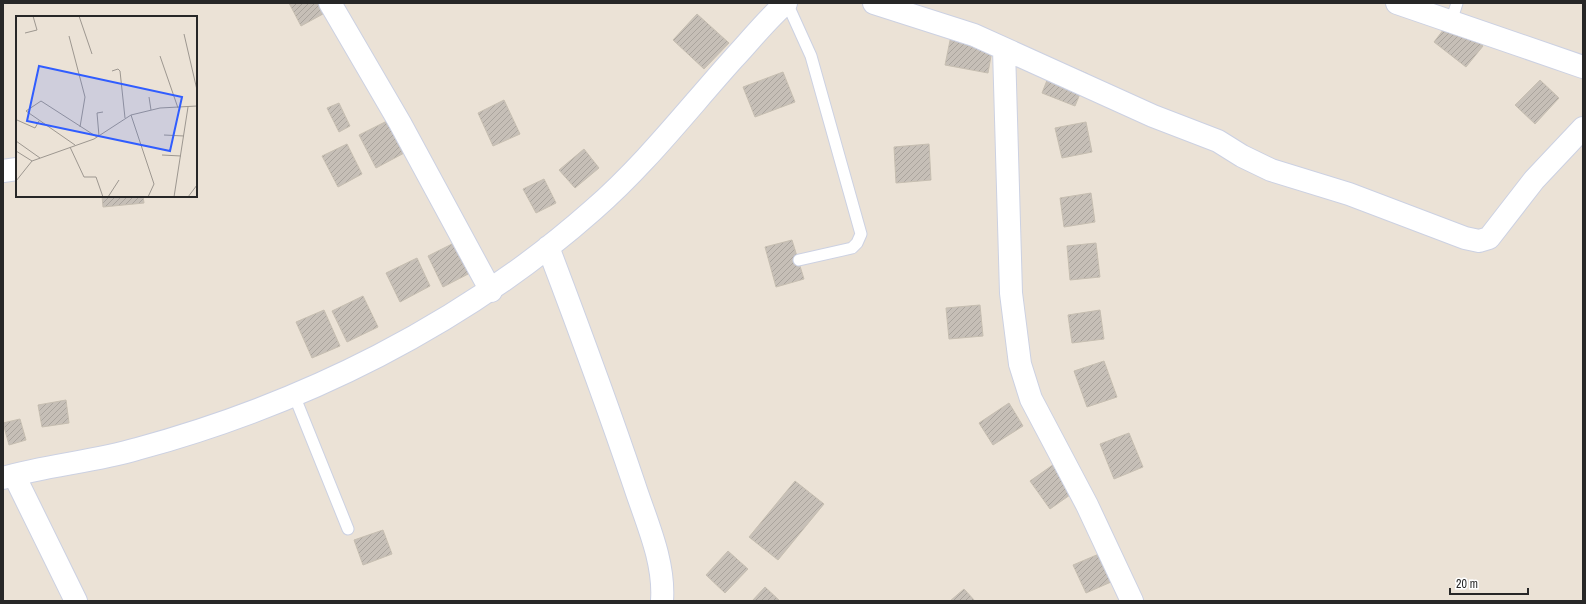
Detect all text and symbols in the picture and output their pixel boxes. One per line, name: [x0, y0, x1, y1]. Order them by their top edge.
inset map: [16, 16, 197, 197]
scale bar: [1450, 570, 1528, 596]
text: 20 m: [1456, 576, 1478, 592]

